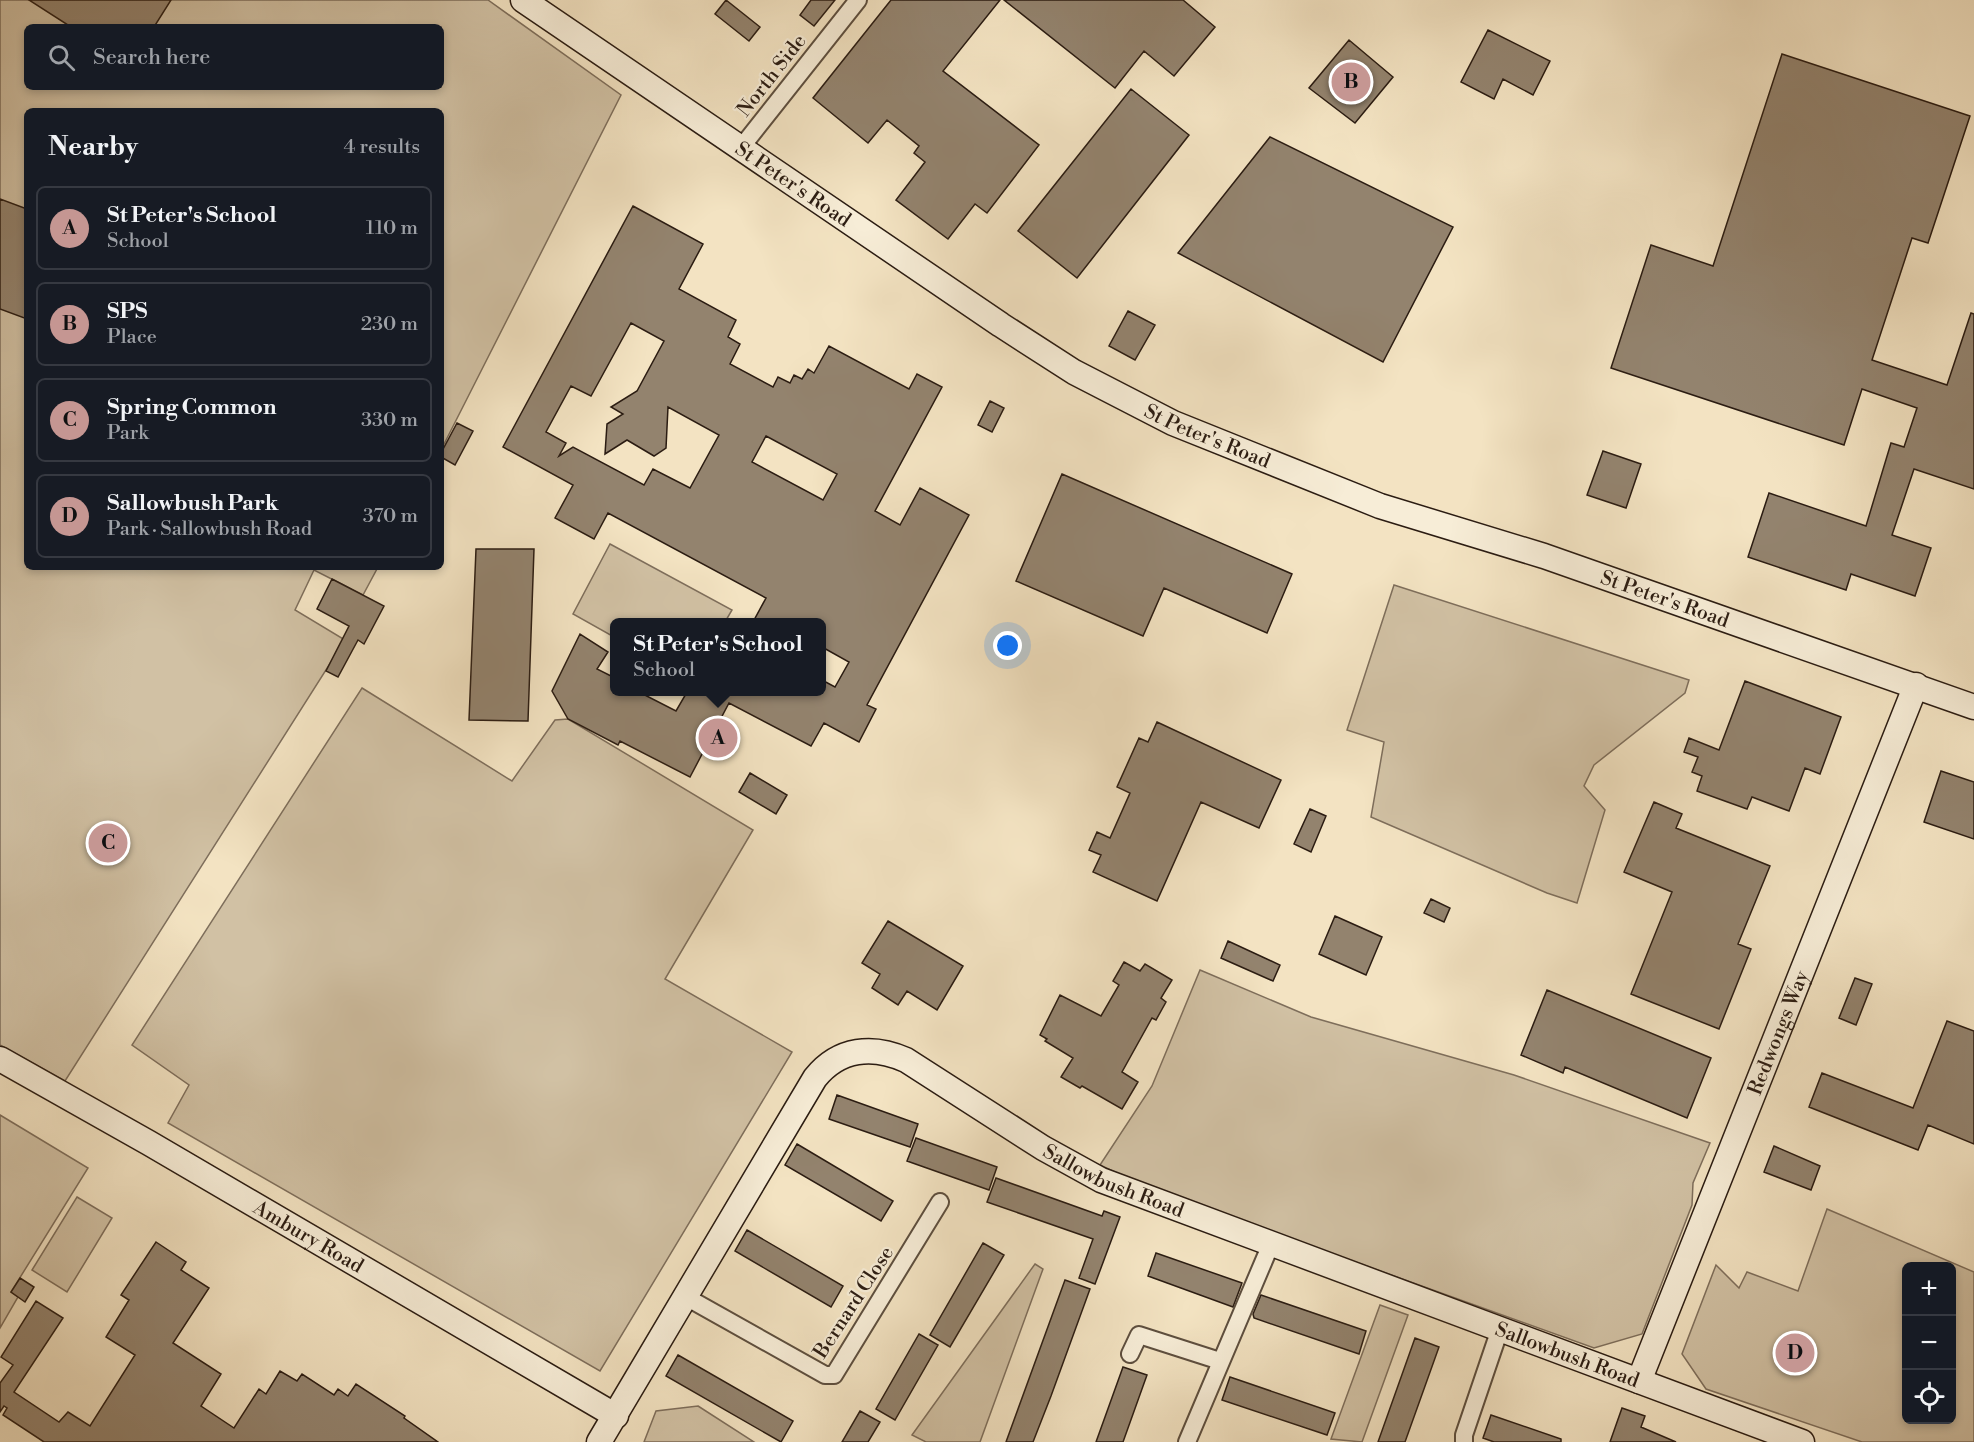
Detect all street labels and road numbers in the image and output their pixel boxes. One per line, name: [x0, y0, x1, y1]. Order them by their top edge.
street label: North Side: [732, 30, 812, 122]
street label: St Peter's Road: [730, 137, 856, 234]
street label: St Peter's Road: [1139, 399, 1274, 475]
street label: St Peter's Road: [1597, 566, 1733, 634]
street label: Redwongs Way: [1743, 967, 1815, 1099]
street label: Sallowbush Road: [1038, 1139, 1188, 1224]
street label: Ambury Road: [247, 1195, 368, 1280]
street label: Bernard Close: [808, 1242, 900, 1365]
street label: Sallowbush Road: [1491, 1317, 1643, 1394]

